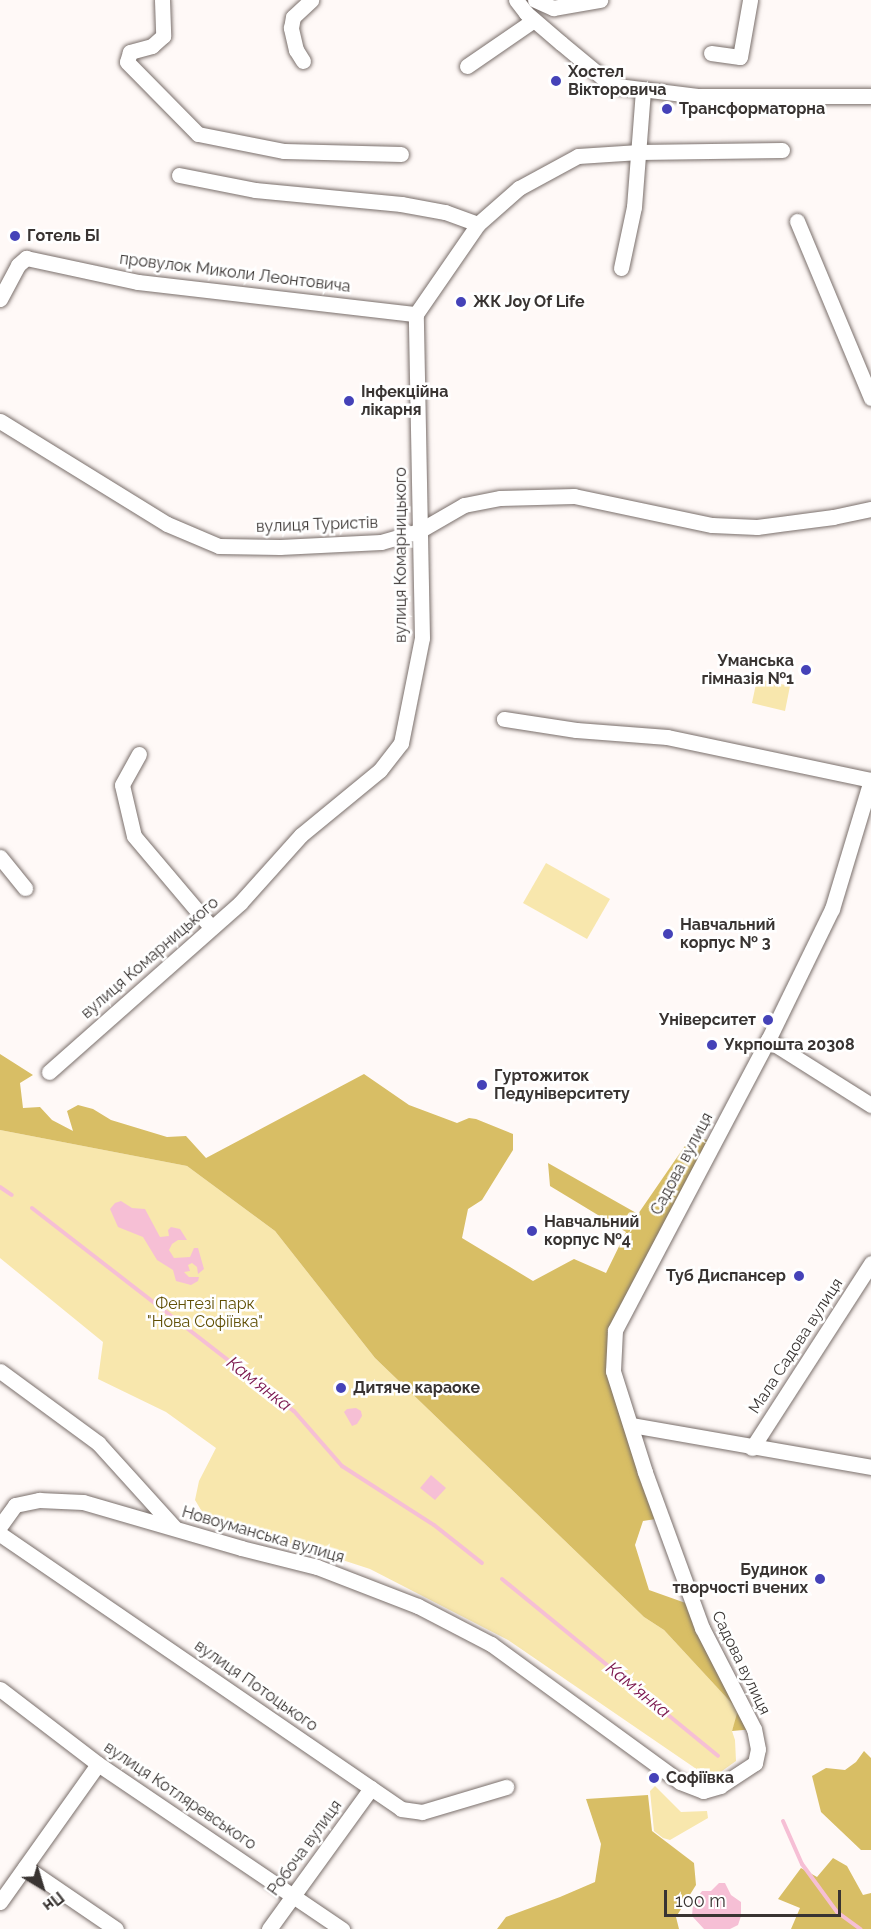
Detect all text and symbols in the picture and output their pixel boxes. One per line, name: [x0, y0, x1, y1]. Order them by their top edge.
place label: Хостел Вікторовича: [568, 62, 666, 100]
marker: Хостел Вікторовича: [549, 74, 563, 88]
place label: Трансформаторна: [679, 99, 825, 119]
marker: Трансформаторна: [660, 102, 674, 116]
place label: Готель БІ: [27, 226, 100, 246]
marker: Готель БІ: [8, 229, 22, 243]
street label: провулок Миколи Леонтовича: [118, 249, 352, 297]
place label: ЖК Joy Of Life: [473, 292, 585, 312]
marker: ЖК Joy Of Life: [454, 295, 468, 309]
place label: Інфекційна лікарня: [361, 382, 448, 420]
marker: Інфекційна лікарня: [342, 394, 356, 408]
street label: вулиця Комарницького: [391, 467, 411, 643]
street label: вулиця Туристів: [255, 513, 379, 537]
place label: Уманська гімназія №1: [701, 651, 794, 689]
marker: Уманська гімназія №1: [799, 663, 813, 677]
street label: вулиця Комарницького: [77, 893, 223, 1023]
place label: Навчальний корпус № 3: [680, 915, 775, 953]
marker: Навчальний корпус № 3: [661, 927, 675, 941]
place label: Університет: [659, 1010, 756, 1030]
marker: Університет: [761, 1013, 775, 1027]
place label: Укрпошта 20308: [724, 1035, 855, 1055]
marker: Укрпошта 20308: [705, 1038, 719, 1052]
place label: Гуртожиток Педуніверситету: [494, 1066, 630, 1104]
marker: Гуртожиток Педуніверситету: [475, 1078, 489, 1092]
street label: Садова вулиця: [647, 1109, 717, 1219]
place label: Навчальний корпус №4: [544, 1212, 639, 1250]
marker: Навчальний корпус №4: [525, 1224, 539, 1238]
place label: Туб Диспансер: [666, 1266, 786, 1286]
marker: Туб Диспансер: [790, 1267, 808, 1285]
street label: Мала Садова вулиця: [745, 1275, 847, 1417]
park label: Фентезі парк "Нова Софіївка": [147, 1294, 263, 1332]
water label: Кам'янка: [222, 1352, 296, 1416]
place label: Дитяче караоке: [353, 1378, 480, 1398]
marker: Дитяче караоке: [334, 1381, 348, 1395]
street label: Новоуманська вулиця: [180, 1503, 346, 1567]
place label: Будинок творчості вчених: [672, 1560, 808, 1598]
marker: Будинок творчості вчених: [813, 1572, 827, 1586]
street label: Садова вулиця: [708, 1608, 774, 1718]
street label: вулиця Потоцького: [191, 1636, 321, 1736]
water label: Кам'янка: [602, 1658, 674, 1722]
street label: вулиця Котляревського: [100, 1738, 260, 1854]
place label: Софіївка: [666, 1768, 734, 1788]
marker: Софіївка: [647, 1771, 661, 1785]
street label: Робоча вулиця: [264, 1797, 346, 1899]
north arrow: [12, 1857, 72, 1917]
scale bar: [667, 1878, 844, 1916]
text: Пн: [39, 1888, 68, 1916]
text: 100 m: [675, 1890, 726, 1911]

